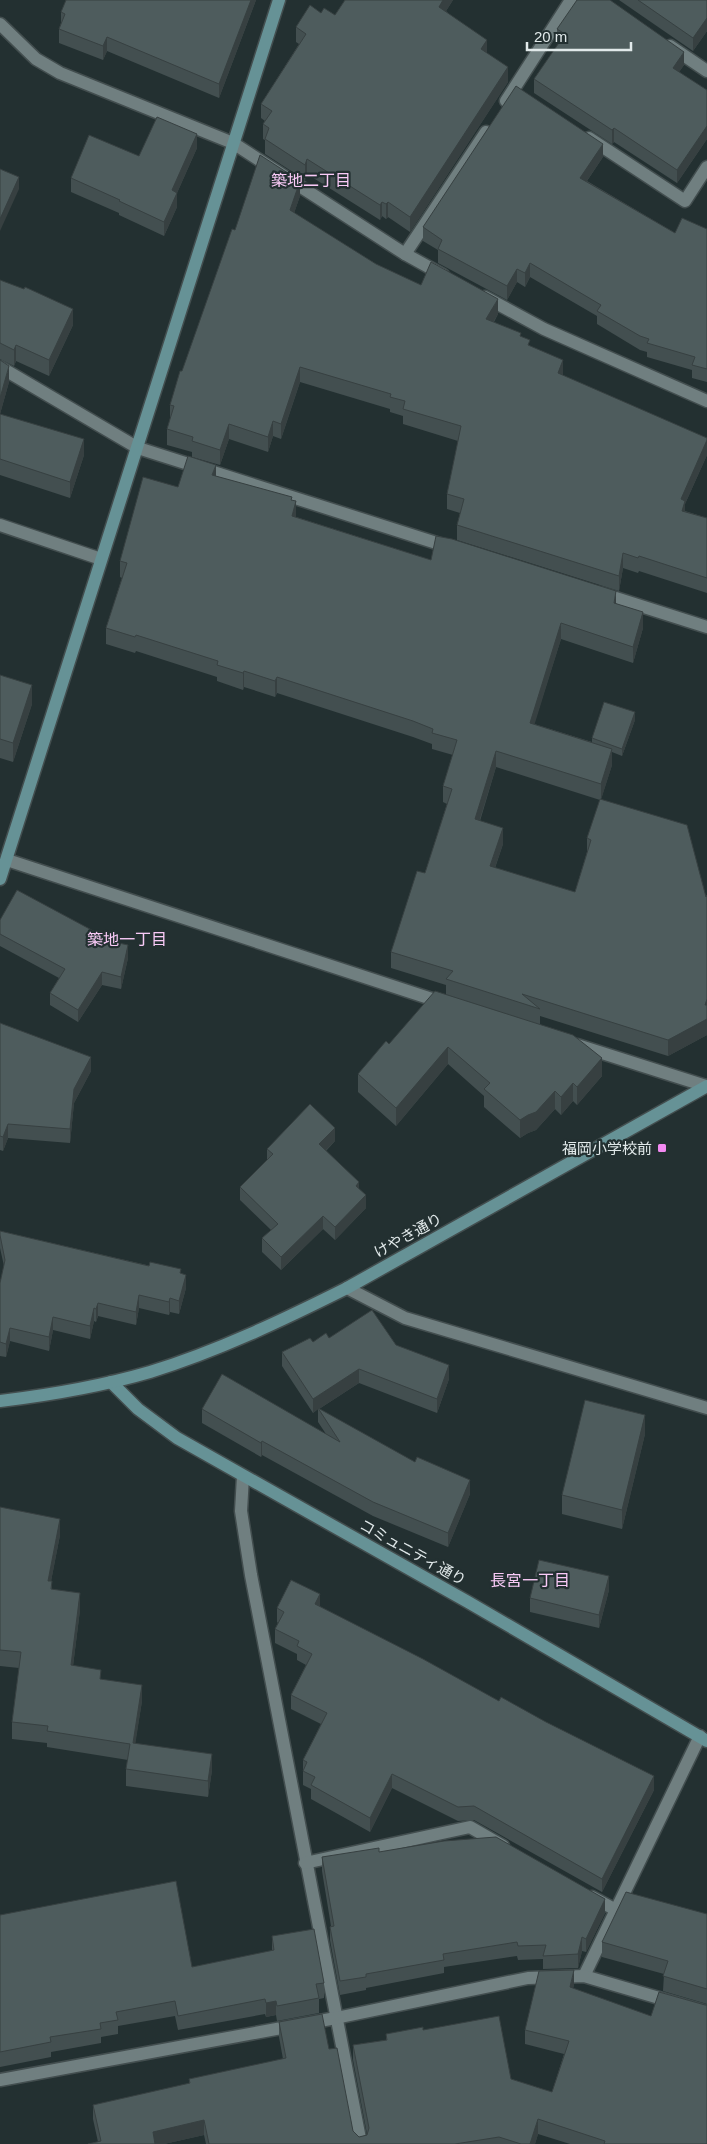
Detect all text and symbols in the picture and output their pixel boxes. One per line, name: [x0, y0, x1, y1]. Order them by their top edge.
scale bar: [527, 20, 631, 52]
text: 20 m: [534, 28, 567, 45]
district label: 築地二丁目: [271, 172, 351, 189]
district label: 築地一丁目: [87, 931, 167, 948]
place label: 福岡小学校前: [562, 1140, 652, 1157]
marker: 福岡小学校前: [656, 1142, 668, 1154]
street label: けやき通り: [371, 1209, 445, 1261]
street label: コミュニティ通り: [357, 1516, 469, 1588]
district label: 長宮一丁目: [490, 1572, 570, 1589]

